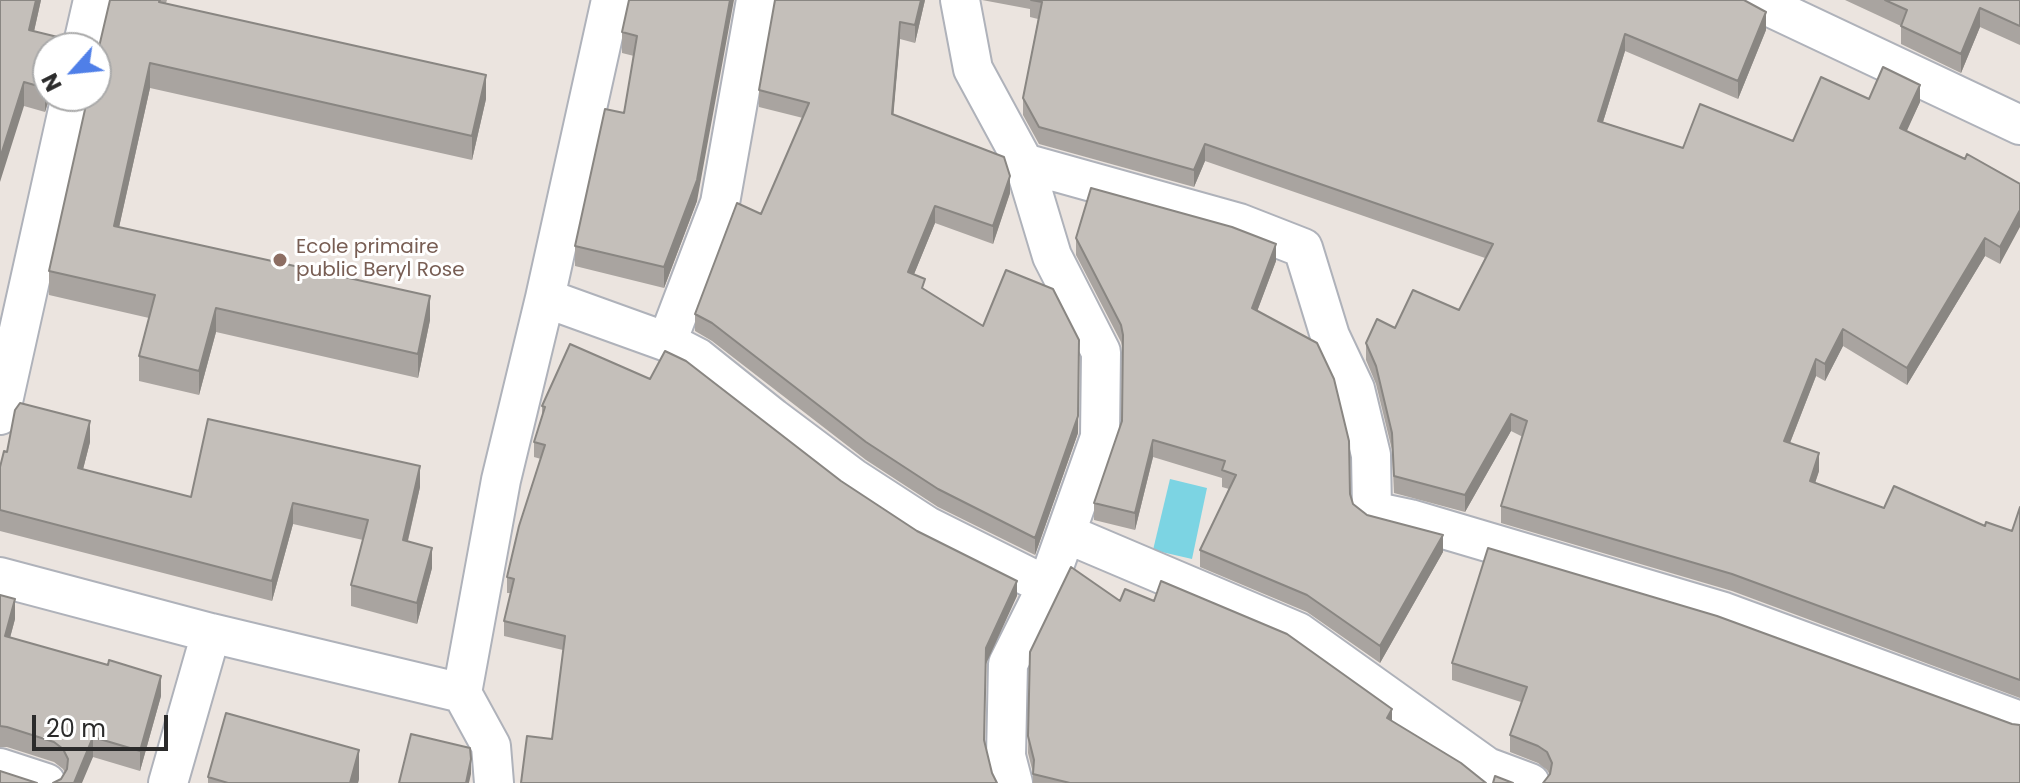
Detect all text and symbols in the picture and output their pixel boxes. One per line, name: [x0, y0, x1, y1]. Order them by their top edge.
north arrow: [32, 32, 112, 112]
text: N: [34, 68, 70, 97]
place label: Ecole primaire public Beryl Rose: [296, 236, 465, 283]
marker: Ecole primaire public Beryl Rose: [271, 251, 289, 269]
scale bar: [36, 699, 172, 749]
text: 20 m: [46, 712, 106, 745]

